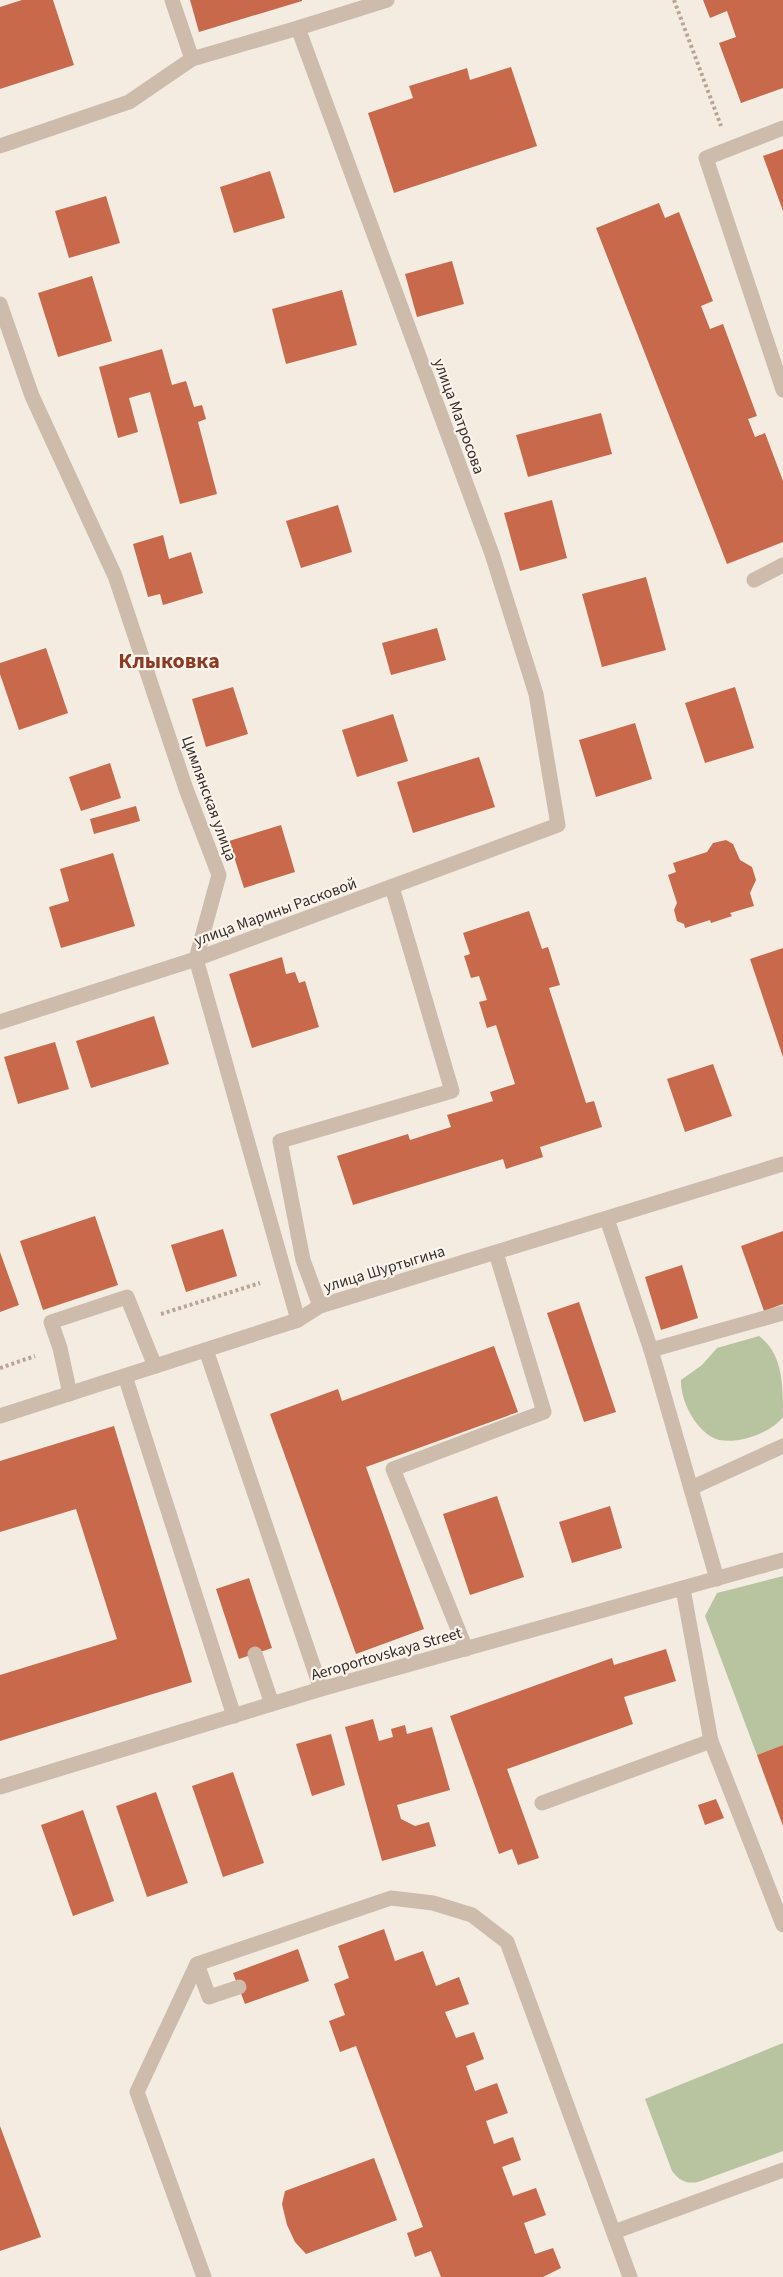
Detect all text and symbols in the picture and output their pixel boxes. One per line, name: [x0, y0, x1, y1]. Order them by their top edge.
street label: улица Матросова: [428, 356, 490, 477]
district label: Клыковка: [118, 645, 220, 677]
street label: Цимлянская улица: [176, 733, 242, 864]
street label: улица Марины Расковой: [191, 872, 360, 952]
street label: улица Шуртыгина: [321, 1240, 448, 1298]
street label: Aeroportovskaya Street: [308, 1622, 465, 1686]

